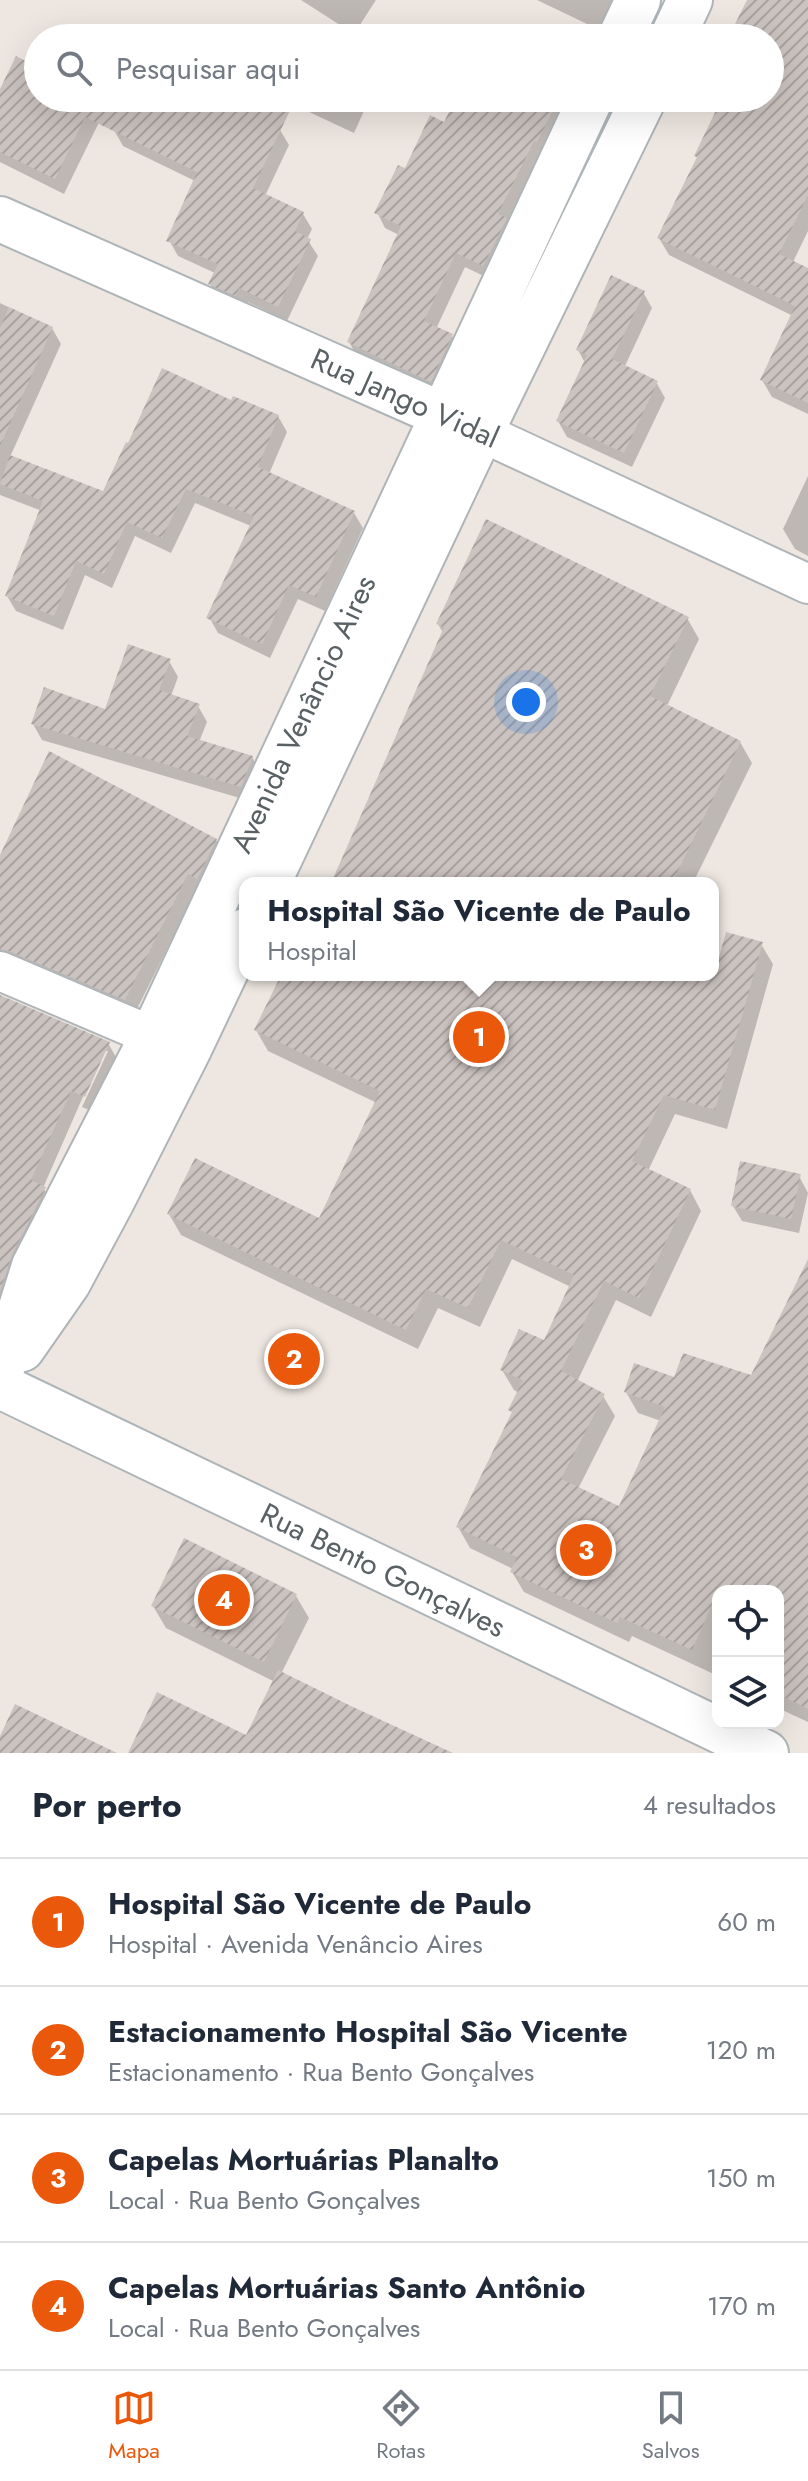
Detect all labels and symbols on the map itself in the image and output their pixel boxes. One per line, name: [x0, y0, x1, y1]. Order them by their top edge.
street label: Rua Jango Vidal: [304, 337, 506, 459]
street label: Avenida Venâncio Aires: [220, 568, 386, 860]
your location: [506, 682, 546, 722]
pin: 1: [453, 1007, 505, 1067]
pin: 2: [268, 1329, 320, 1389]
street label: Rua Bento Gonçalves: [253, 1492, 513, 1648]
pin: 3: [560, 1520, 612, 1580]
pin: 4: [198, 1570, 250, 1630]

